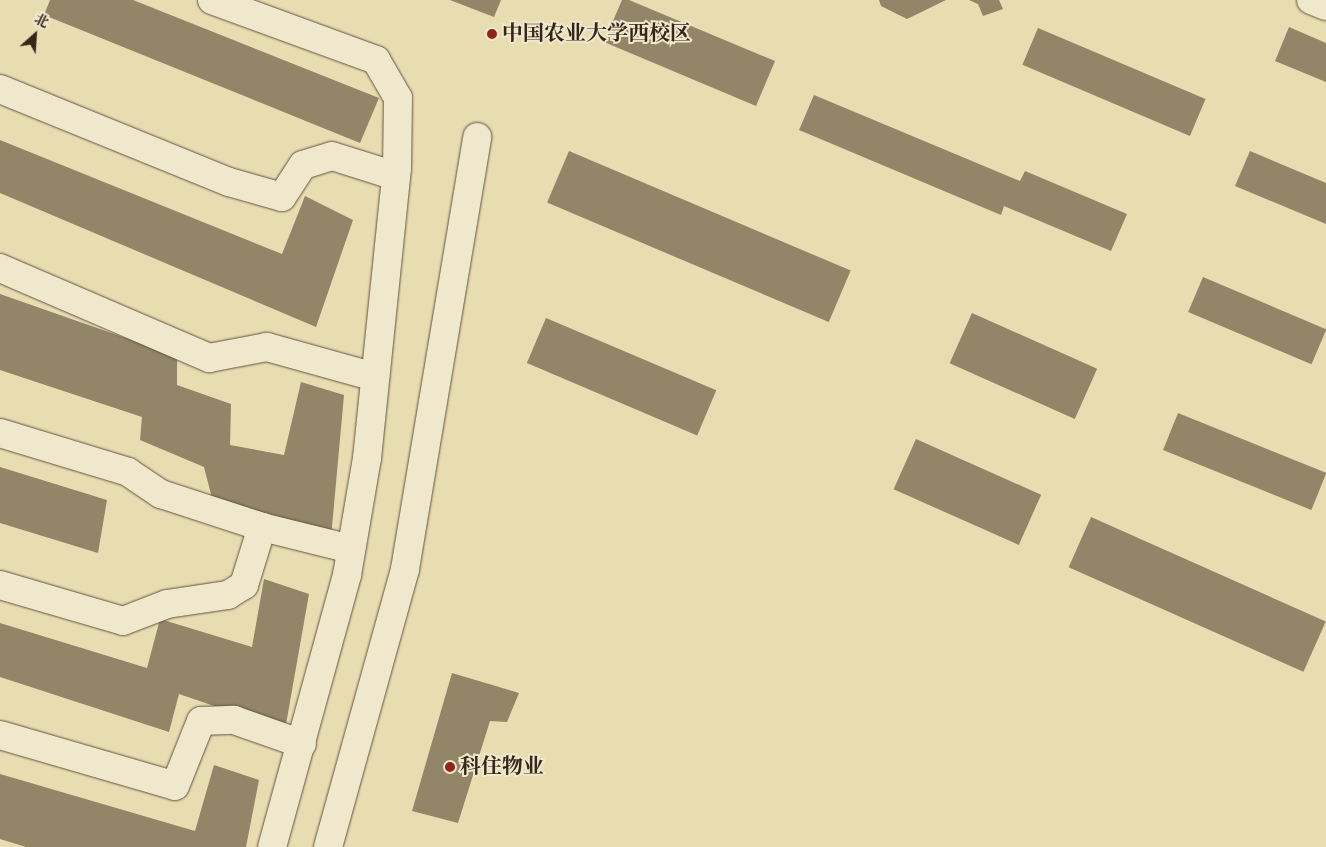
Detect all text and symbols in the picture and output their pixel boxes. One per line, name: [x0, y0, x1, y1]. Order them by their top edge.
text: 北: [31, 9, 52, 33]
north arrow: [10, 10, 60, 60]
place label: 中国农业大学西校区: [502, 21, 691, 47]
marker: 中国农业大学西校区: [486, 28, 498, 40]
place label: 科住物业: [460, 754, 544, 780]
marker: 科住物业: [444, 761, 456, 773]

